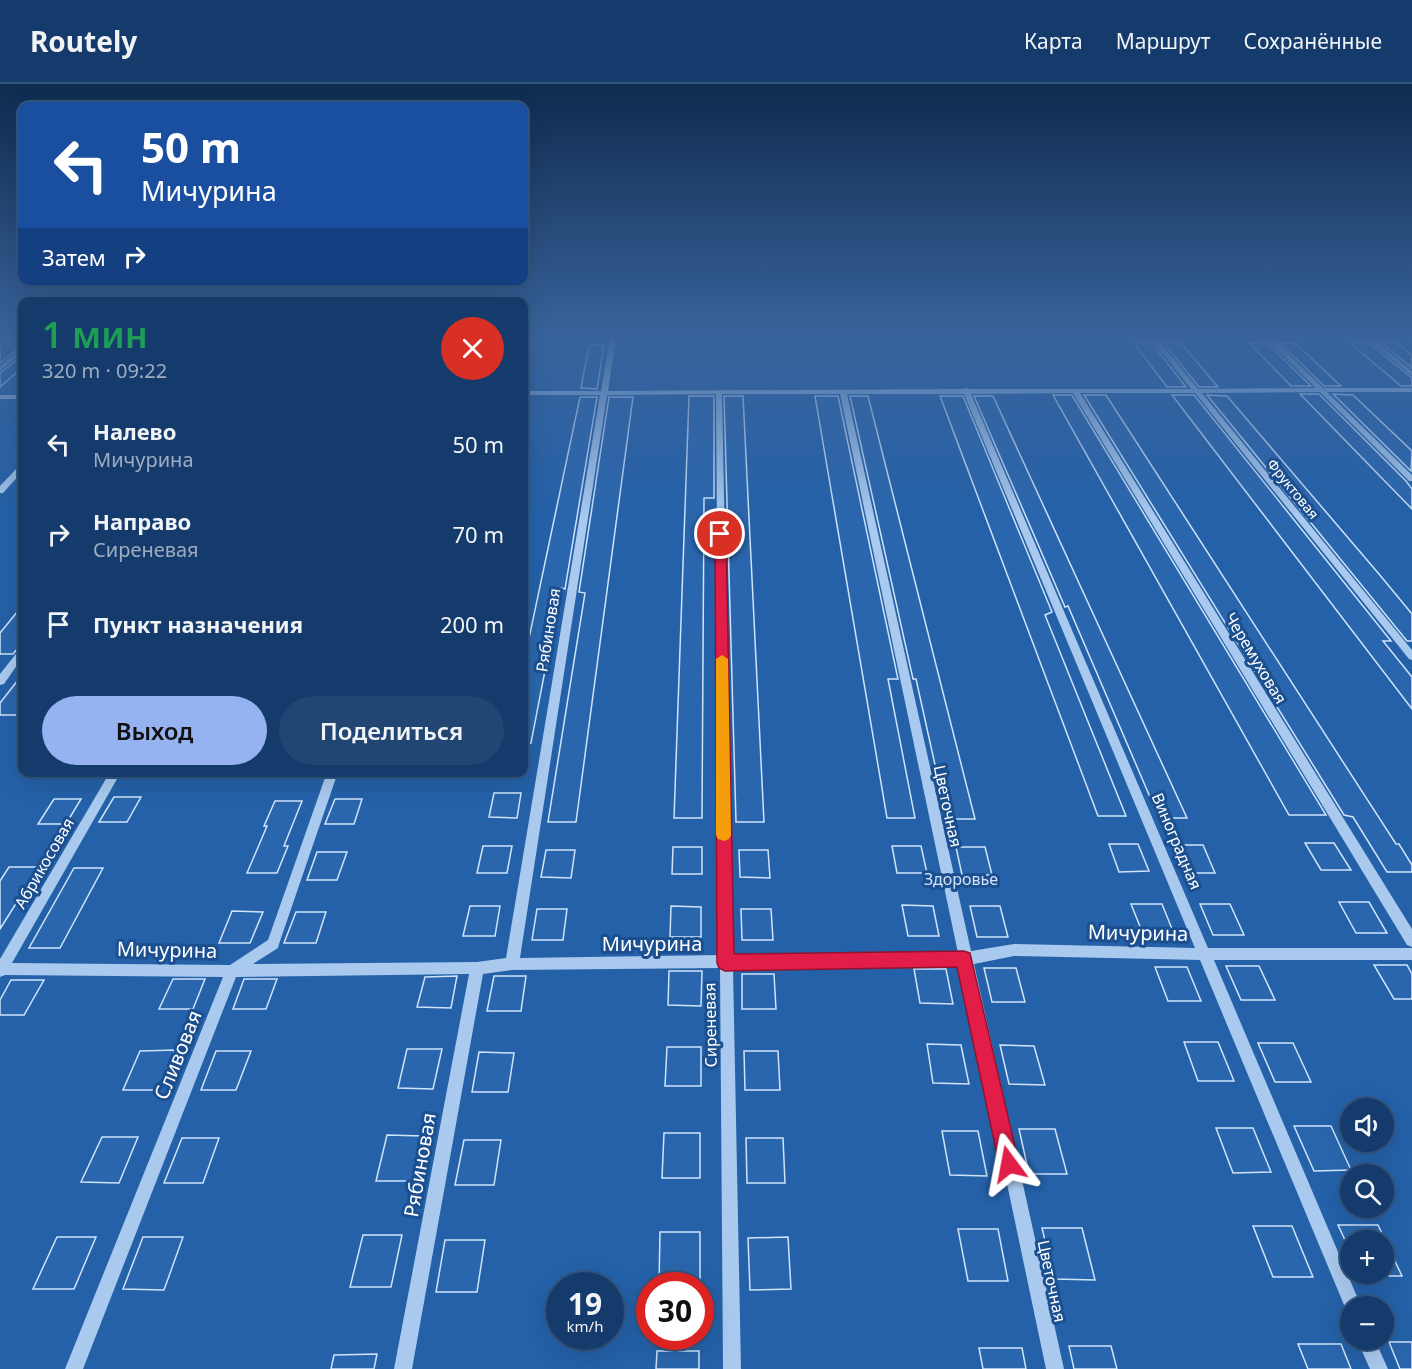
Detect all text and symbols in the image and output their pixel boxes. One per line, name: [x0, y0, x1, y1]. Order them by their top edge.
text: Routely: [30, 22, 137, 60]
text: Карта: [1024, 27, 1083, 55]
text: Маршрут: [1116, 27, 1211, 55]
text: Сохранённые: [1244, 27, 1382, 55]
text: 50 m: [141, 118, 241, 175]
icon: left: [42, 126, 120, 204]
text: Мичурина: [141, 172, 277, 209]
icon: right: [118, 240, 151, 273]
text: Затем: [42, 242, 106, 272]
text: 1 мин: [42, 310, 148, 359]
button: close: [441, 317, 504, 380]
text: 320 m · 09:22: [42, 357, 167, 384]
text: Налево: [93, 416, 176, 446]
icon: left: [42, 428, 75, 461]
text: 50 m: [453, 429, 504, 459]
text: Мичурина: [93, 446, 194, 473]
street label: Фруктовая: [1263, 455, 1324, 523]
text: Направо: [93, 506, 191, 536]
pin: [694, 508, 745, 559]
icon: arrive: [703, 517, 736, 550]
icon: right: [42, 518, 75, 551]
text: 70 m: [453, 519, 504, 549]
text: Сиреневая: [93, 536, 199, 563]
street label: Рябиновая: [531, 586, 565, 674]
icon: arrive: [42, 608, 75, 641]
street label: Черемуховая: [1220, 608, 1292, 708]
text: Пункт назначения: [93, 609, 303, 639]
text: 200 m: [440, 609, 504, 639]
button: Выход: [42, 696, 267, 765]
button: Поделиться: [279, 696, 504, 765]
street label: Цветочная: [929, 763, 967, 849]
street label: Виноградная: [1147, 789, 1207, 893]
street label: Абрикосовая: [9, 814, 79, 912]
park label: Здоровье: [924, 868, 998, 890]
street label: Мичурина: [1088, 918, 1188, 947]
street label: Мичурина: [602, 930, 702, 957]
street label: Мичурина: [117, 935, 217, 964]
street label: Сиреневая: [698, 983, 722, 1067]
street label: Сливовая: [147, 1006, 208, 1103]
map controls: [1340, 1098, 1394, 1350]
button: sound: [1340, 1098, 1394, 1152]
street label: Рябиновая: [397, 1110, 442, 1219]
position arrow: [977, 1132, 1041, 1196]
button: search: [1340, 1164, 1394, 1218]
button: +: [1340, 1230, 1394, 1284]
street label: Цветочная: [1033, 1238, 1071, 1324]
speed limit sign: 30: [636, 1272, 714, 1350]
text: 19: [568, 1283, 602, 1324]
button: −: [1340, 1296, 1394, 1350]
text: km/h: [567, 1316, 603, 1336]

